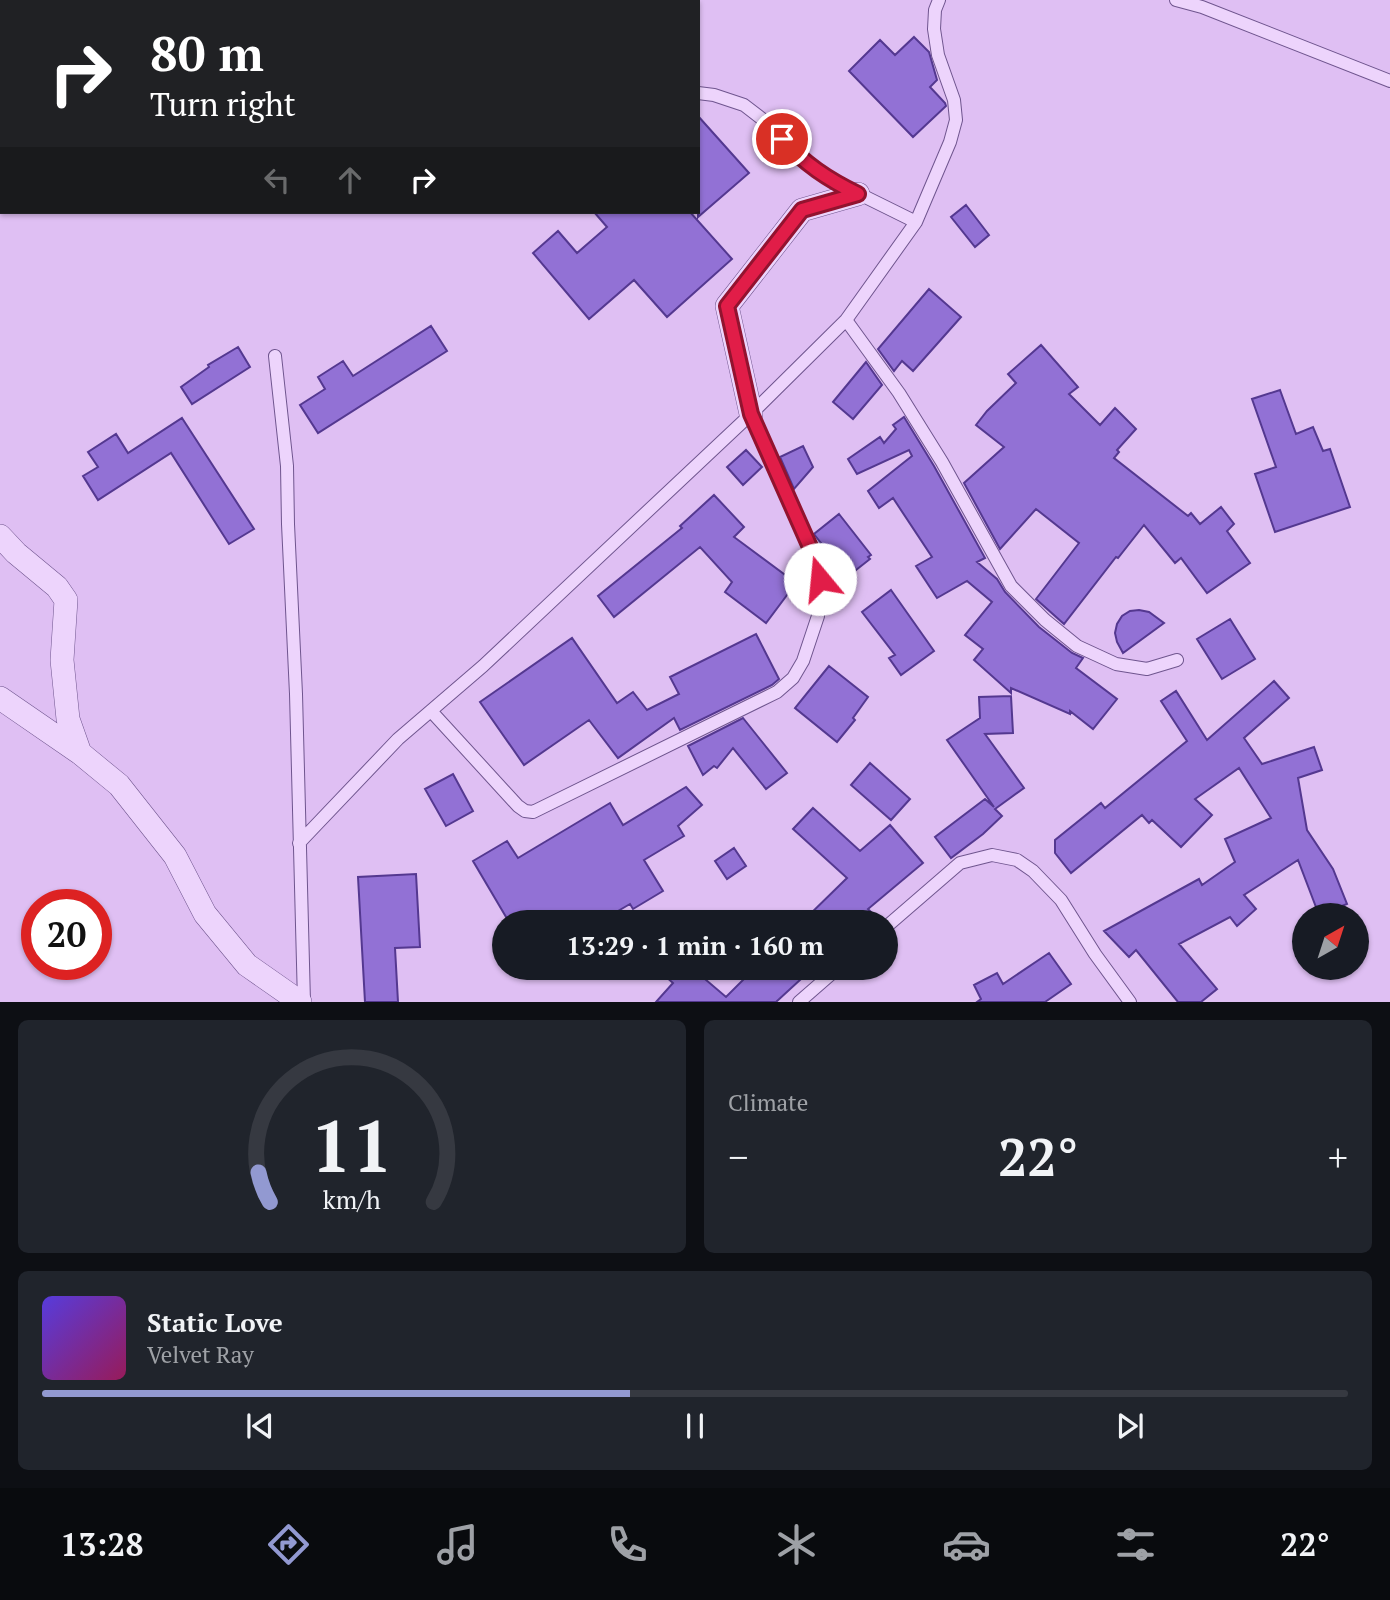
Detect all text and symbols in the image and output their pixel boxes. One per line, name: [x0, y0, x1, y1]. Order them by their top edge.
text: 80 m: [150, 20, 264, 85]
icon: right: [35, 28, 126, 119]
text: Turn right: [150, 83, 296, 125]
pin: [752, 109, 812, 169]
icon: arrive: [763, 120, 801, 158]
icon: left: [258, 161, 296, 199]
icon: ahead: [331, 161, 369, 199]
icon: right: [404, 161, 442, 199]
position arrow: [783, 542, 857, 616]
speed limit sign: 20: [21, 889, 112, 980]
north arrow: [1292, 903, 1368, 980]
map controls: [1292, 903, 1369, 980]
text: 13:29 · 1 min · 160 m: [566, 928, 824, 962]
text: Climate: [728, 1087, 808, 1118]
text: 11: [311, 1097, 393, 1194]
text: 22°: [998, 1122, 1078, 1191]
text: −: [728, 1132, 748, 1182]
text: +: [1328, 1132, 1348, 1182]
text: km/h: [323, 1183, 381, 1216]
text: Static Love: [147, 1305, 283, 1339]
text: Velvet Ray: [147, 1339, 254, 1370]
icon: previous: [241, 1407, 279, 1445]
icon: pause: [676, 1407, 714, 1445]
icon: next: [1111, 1407, 1149, 1445]
icon: directions: [264, 1520, 313, 1569]
icon: music: [433, 1520, 482, 1569]
icon: phone: [603, 1520, 652, 1569]
icon: climate: [772, 1520, 821, 1569]
icon: car: [942, 1520, 991, 1569]
icon: filters: [1111, 1520, 1160, 1569]
text: 13:28: [60, 1523, 144, 1565]
text: 22°: [1280, 1523, 1330, 1565]

